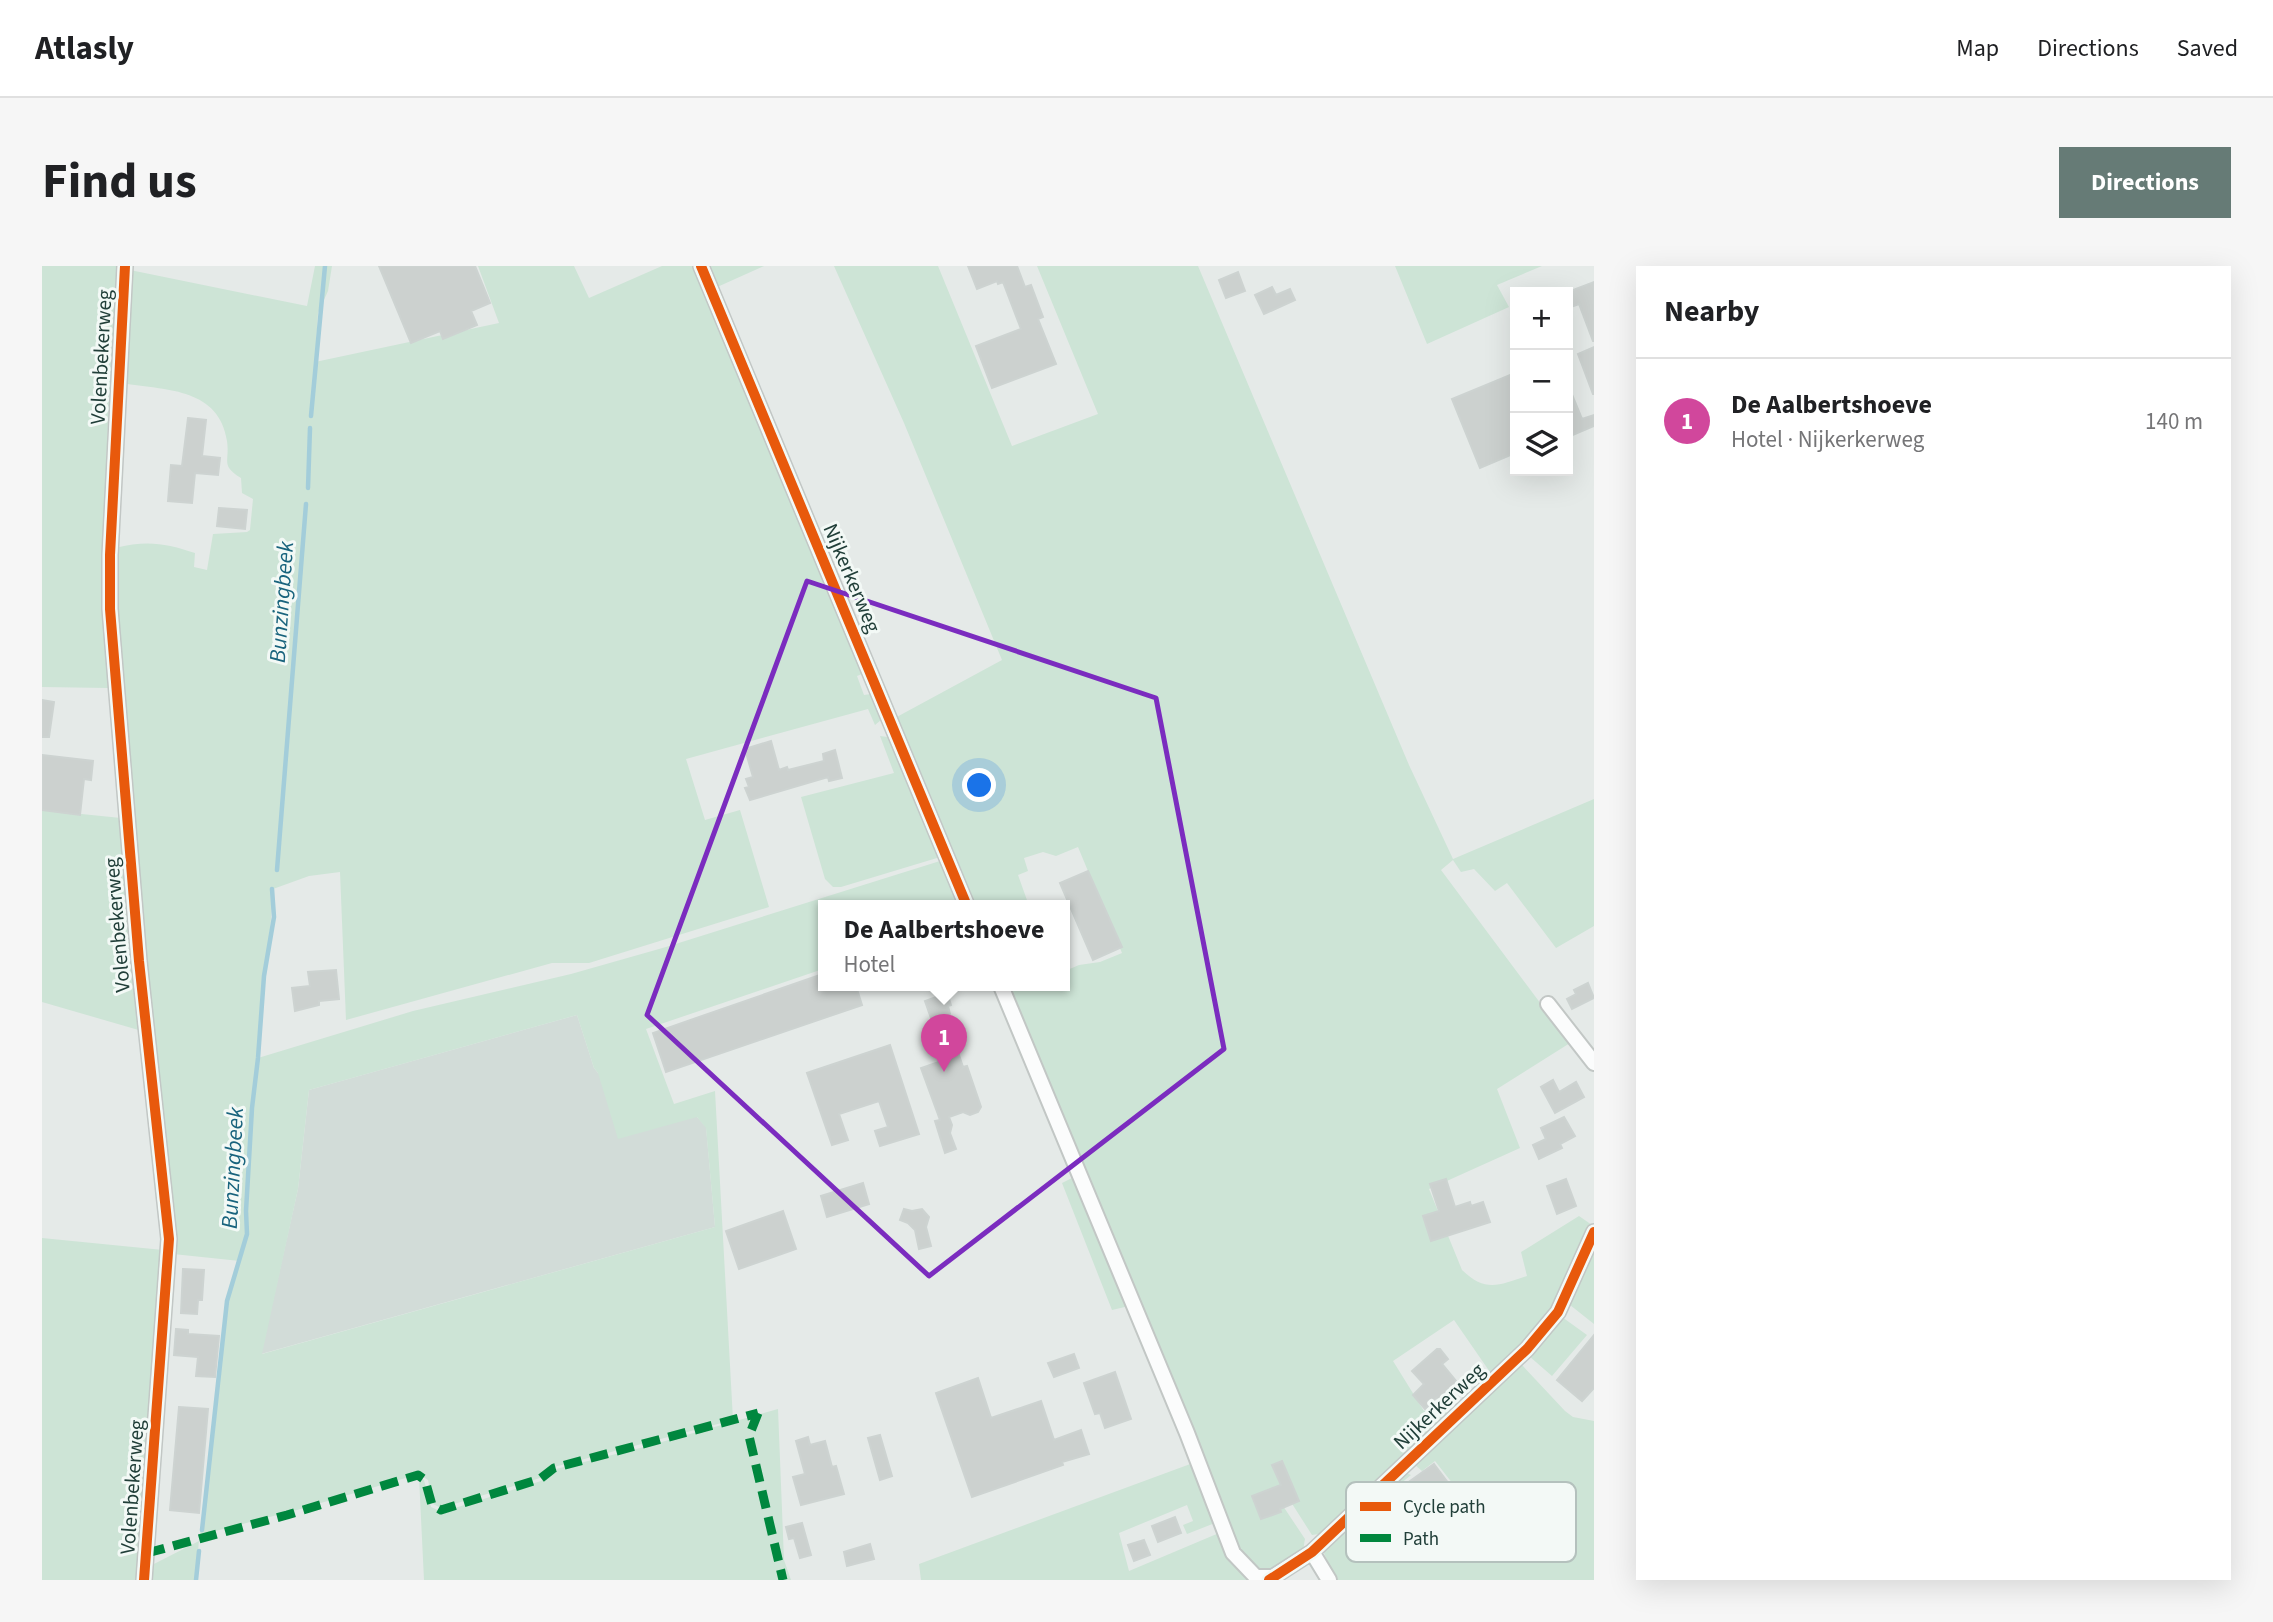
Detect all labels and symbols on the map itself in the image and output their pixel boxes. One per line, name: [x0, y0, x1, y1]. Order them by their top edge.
street label: Volenbekerweg: [82, 288, 120, 425]
street label: Nijkerkerweg: [816, 519, 889, 637]
water label: Bunzingbeek: [261, 539, 302, 664]
your location: [962, 768, 996, 802]
street label: Volenbekerweg: [96, 856, 138, 994]
pin: 1: [921, 1014, 967, 1072]
water label: Bunzingbeek: [213, 1105, 252, 1230]
street label: Nijkerkerweg: [1387, 1355, 1492, 1456]
street label: Volenbekerweg: [112, 1418, 152, 1555]
legend: [1346, 1482, 1576, 1562]
text: Cycle path: [1403, 1494, 1485, 1521]
text: Path: [1403, 1526, 1439, 1553]

